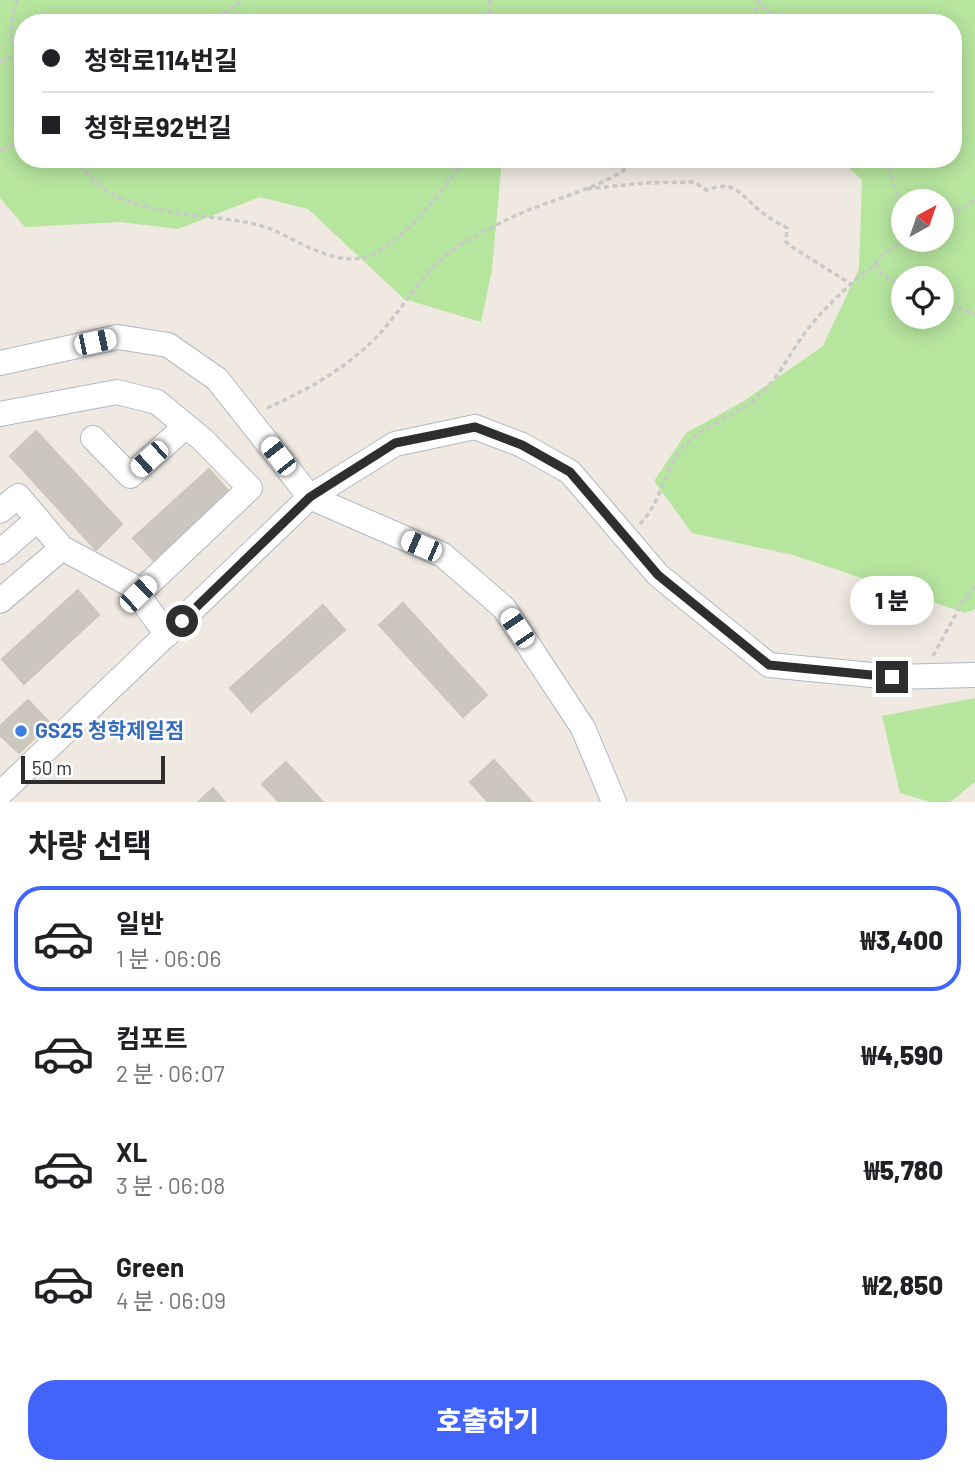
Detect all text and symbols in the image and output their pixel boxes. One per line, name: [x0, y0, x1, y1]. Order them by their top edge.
text: 청학로114번길: [84, 44, 238, 75]
text: 청학로92번길: [84, 111, 232, 142]
north arrow: [891, 189, 954, 252]
map controls: [891, 189, 954, 329]
button: locate: [891, 266, 954, 329]
car: [73, 327, 118, 357]
car: [257, 433, 300, 479]
car: [127, 437, 172, 481]
car: [398, 528, 445, 564]
car: [116, 572, 161, 616]
callout: 1 분: [850, 576, 934, 624]
text: 1 분: [875, 586, 909, 614]
route start: [166, 605, 198, 637]
car: [497, 605, 538, 651]
route end: [876, 661, 908, 693]
place label: GS25 청학제일점: [35, 717, 184, 742]
marker: GS25 청학제일점: [13, 723, 29, 739]
scale bar: [21, 753, 164, 785]
text: 50 m: [32, 756, 72, 779]
text: 차량 선택: [28, 825, 152, 863]
icon: car: [32, 907, 95, 970]
text: 일반: [116, 907, 164, 938]
text: ₩3,400: [860, 924, 943, 955]
text: 1 분 · 06:06: [116, 944, 221, 972]
icon: car: [32, 1022, 95, 1085]
text: 컴포트: [116, 1022, 188, 1053]
text: ₩4,590: [861, 1039, 943, 1070]
text: 2 분 · 06:07: [116, 1059, 225, 1087]
text: XL: [116, 1136, 147, 1167]
icon: car: [32, 1137, 95, 1200]
text: ₩5,780: [864, 1154, 943, 1185]
text: 3 분 · 06:08: [116, 1171, 225, 1199]
text: Green: [116, 1251, 184, 1282]
icon: car: [32, 1252, 95, 1315]
text: ₩2,850: [862, 1269, 943, 1300]
text: 4 분 · 06:09: [116, 1286, 226, 1314]
button: 호출하기: [28, 1380, 947, 1460]

